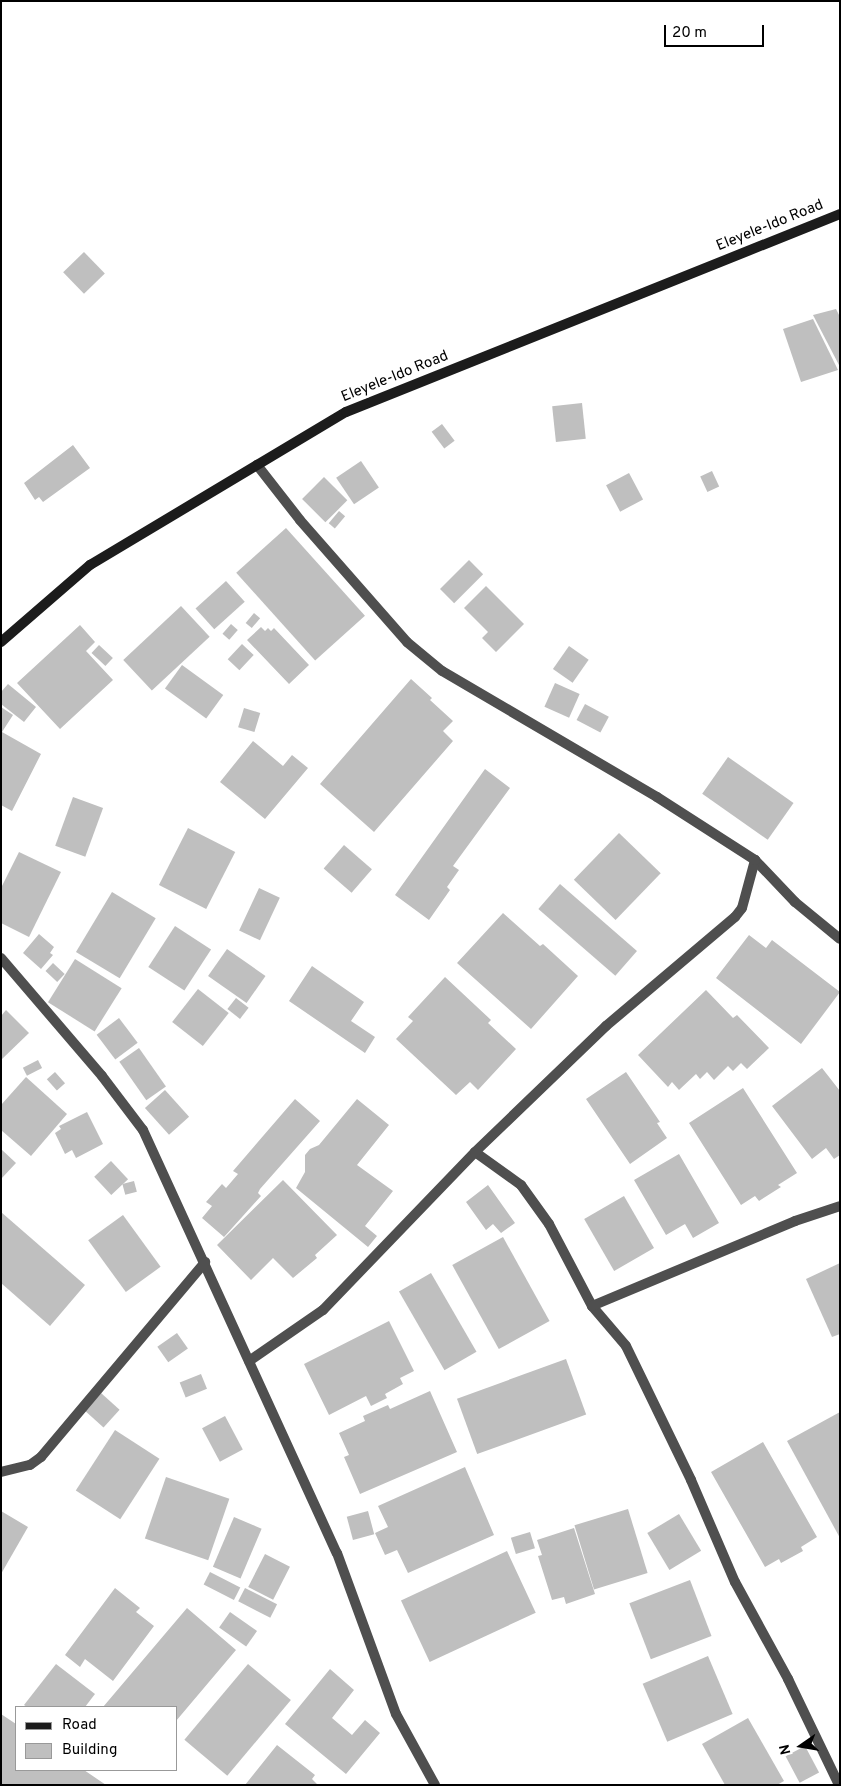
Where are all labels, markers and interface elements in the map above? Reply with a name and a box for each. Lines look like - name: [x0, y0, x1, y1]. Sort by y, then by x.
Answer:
- scale bar: [666, 15, 766, 47]
- text: 20 m: [672, 24, 707, 43]
- street label: Eleyele-Ido Road: [714, 196, 826, 256]
- street label: Eleyele-Ido Road: [339, 347, 451, 407]
- legend: [15, 1706, 178, 1771]
- text: Road: [62, 1716, 97, 1735]
- north arrow: [776, 1721, 826, 1771]
- text: Building: [62, 1741, 117, 1760]
- text: N: [776, 1743, 795, 1756]

